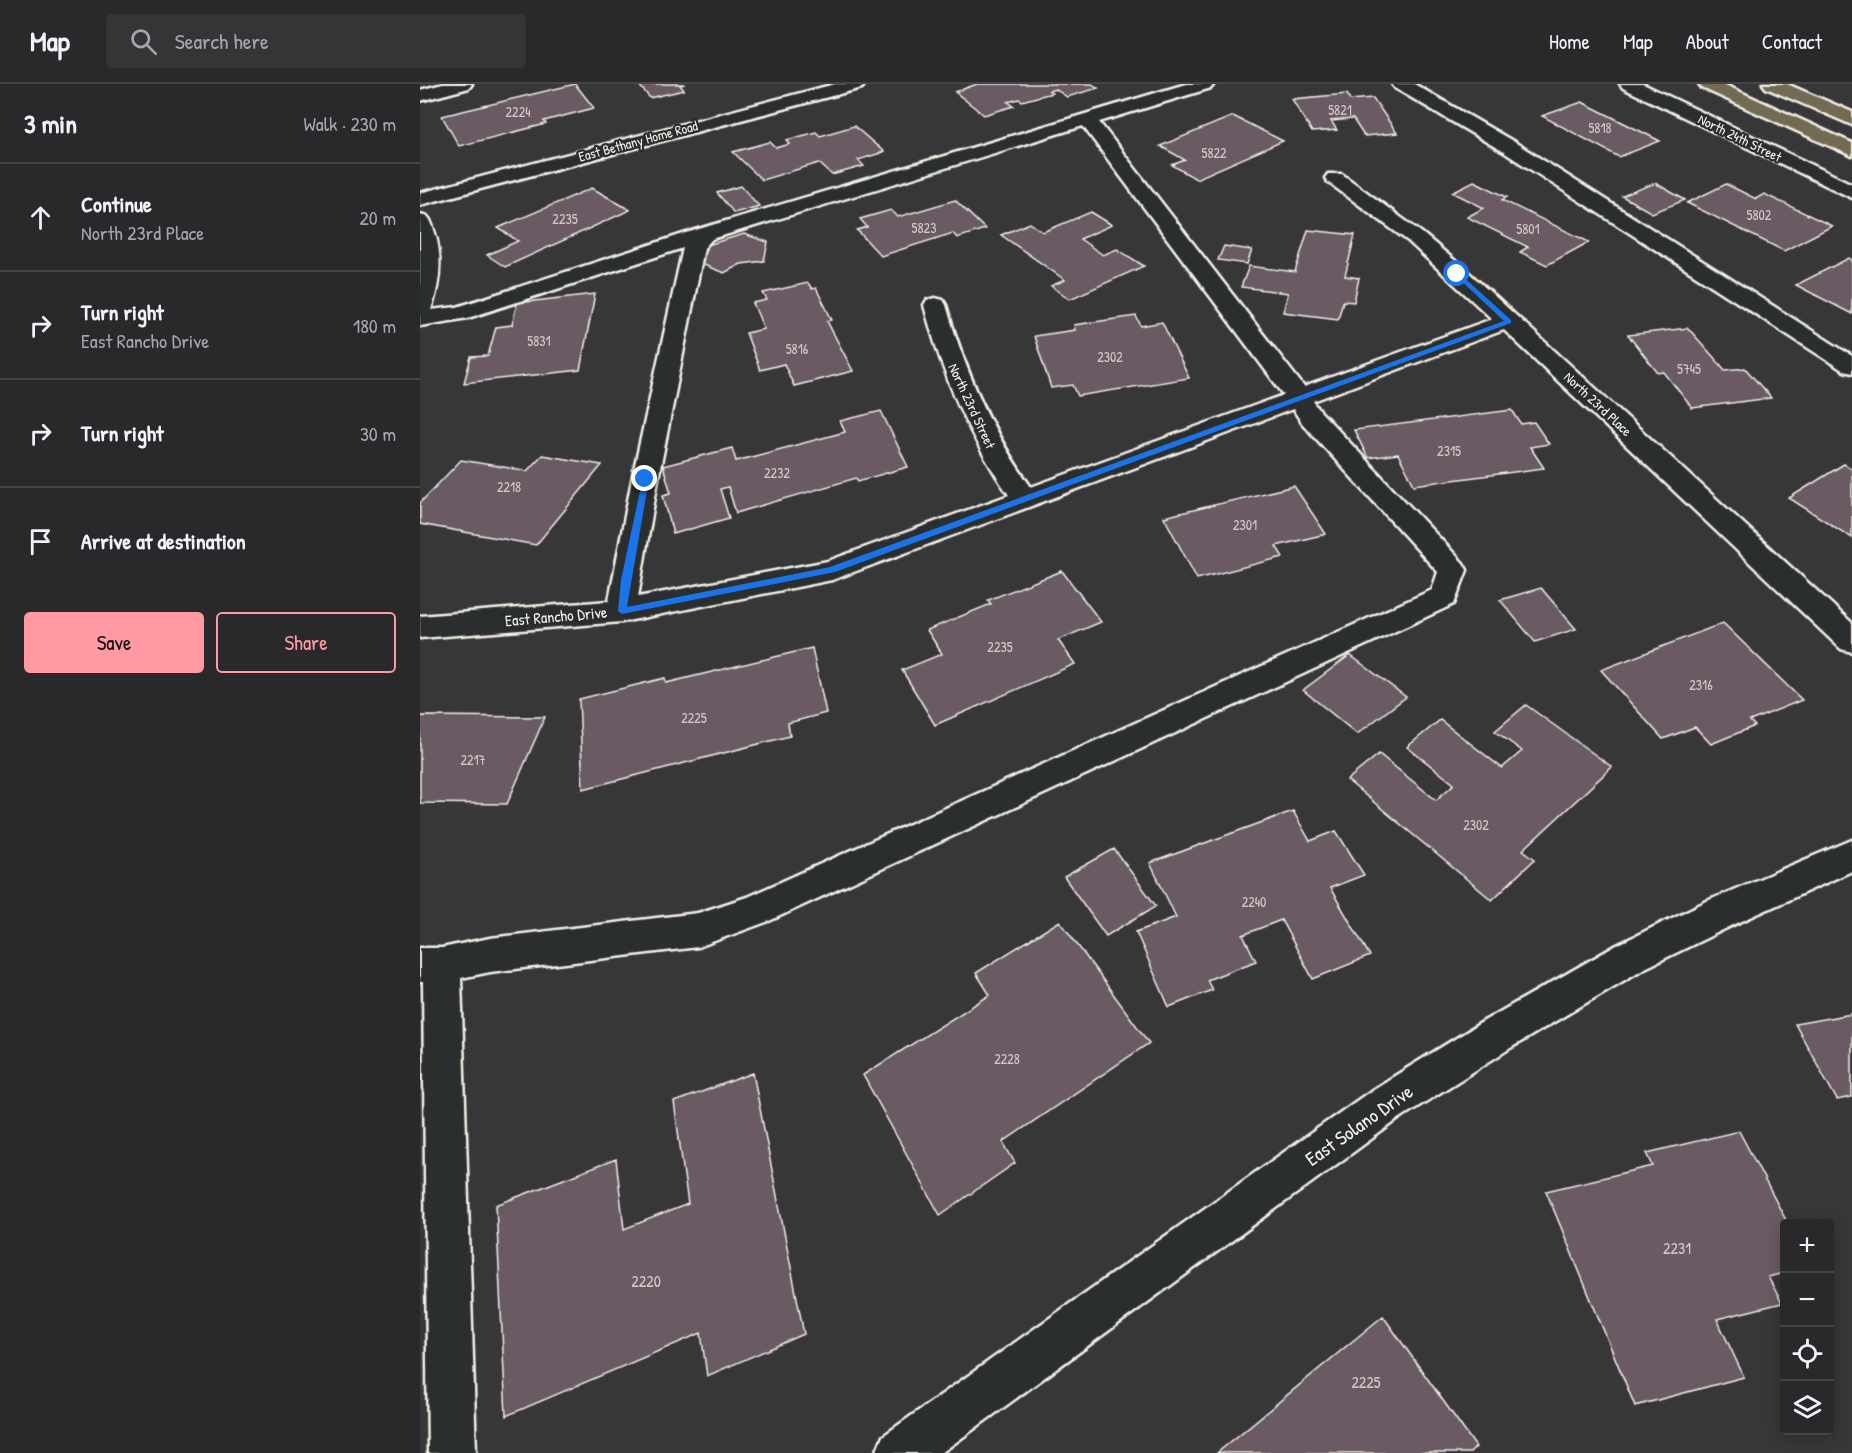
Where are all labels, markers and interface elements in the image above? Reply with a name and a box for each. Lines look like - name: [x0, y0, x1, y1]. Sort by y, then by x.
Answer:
- search box: [106, 14, 526, 68]
- text: Map: [30, 22, 70, 60]
- icon: search: [127, 25, 160, 58]
- text: Search here: [175, 26, 269, 56]
- text: Home: [1549, 27, 1590, 56]
- text: Map: [1623, 27, 1653, 56]
- text: About: [1686, 27, 1729, 56]
- text: Contact: [1762, 27, 1822, 56]
- house number: 5821: [1328, 100, 1352, 119]
- house number: 2224: [506, 102, 530, 121]
- text: 3 min: [24, 106, 77, 141]
- street label: North 24th Street: [1695, 109, 1785, 166]
- text: Walk · 230 m: [304, 110, 396, 137]
- street label: East Bethany Home Road: [576, 115, 700, 167]
- house number: 5818: [1588, 118, 1612, 137]
- house number: 5822: [1201, 143, 1227, 162]
- text: Continue: [81, 189, 152, 219]
- icon: ahead: [24, 201, 57, 234]
- text: 20 m: [359, 204, 396, 231]
- house number: 5802: [1747, 205, 1772, 224]
- house number: 2235: [552, 209, 578, 228]
- house number: 5823: [912, 218, 936, 237]
- text: North 23rd Place: [81, 219, 204, 246]
- house number: 5801: [1516, 219, 1540, 238]
- route start: [1443, 260, 1469, 286]
- text: Turn right: [81, 297, 164, 327]
- icon: right: [24, 309, 57, 342]
- text: 180 m: [353, 312, 396, 339]
- text: East Rancho Drive: [81, 327, 209, 354]
- house number: 5831: [527, 331, 551, 350]
- house number: 5816: [786, 339, 809, 358]
- house number: 2302: [1097, 347, 1123, 366]
- house number: 5745: [1677, 359, 1701, 378]
- street label: North 23rd Street: [944, 360, 1001, 452]
- street label: North 23rd Place: [1560, 367, 1637, 440]
- icon: right: [24, 417, 57, 450]
- text: Turn right: [81, 418, 164, 448]
- text: 30 m: [360, 420, 396, 447]
- house number: 2315: [1437, 441, 1461, 460]
- house number: 2232: [764, 463, 790, 482]
- route end: [631, 465, 657, 491]
- house number: 2218: [497, 477, 521, 496]
- house number: 2301: [1233, 515, 1257, 534]
- icon: arrive: [24, 525, 57, 558]
- text: Arrive at destination: [81, 526, 246, 556]
- street label: East Rancho Drive: [504, 601, 609, 631]
- button: Save: [24, 612, 204, 673]
- button: Share: [216, 612, 396, 673]
- house number: 2235: [987, 637, 1013, 656]
- house number: 2316: [1689, 675, 1713, 694]
- house number: 2225: [681, 708, 707, 727]
- house number: 2217: [460, 750, 486, 769]
- house number: 2302: [1463, 815, 1489, 834]
- house number: 2240: [1242, 892, 1266, 911]
- house number: 2228: [994, 1049, 1020, 1068]
- street label: East Solano Drive: [1300, 1077, 1418, 1172]
- map controls: [1780, 1219, 1834, 1435]
- button: +: [1780, 1219, 1834, 1273]
- house number: 2231: [1663, 1237, 1691, 1259]
- house number: 2220: [631, 1270, 661, 1292]
- button: −: [1780, 1273, 1834, 1327]
- button: locate: [1780, 1327, 1834, 1381]
- house number: 2225: [1351, 1371, 1381, 1393]
- button: layers: [1780, 1381, 1834, 1435]

